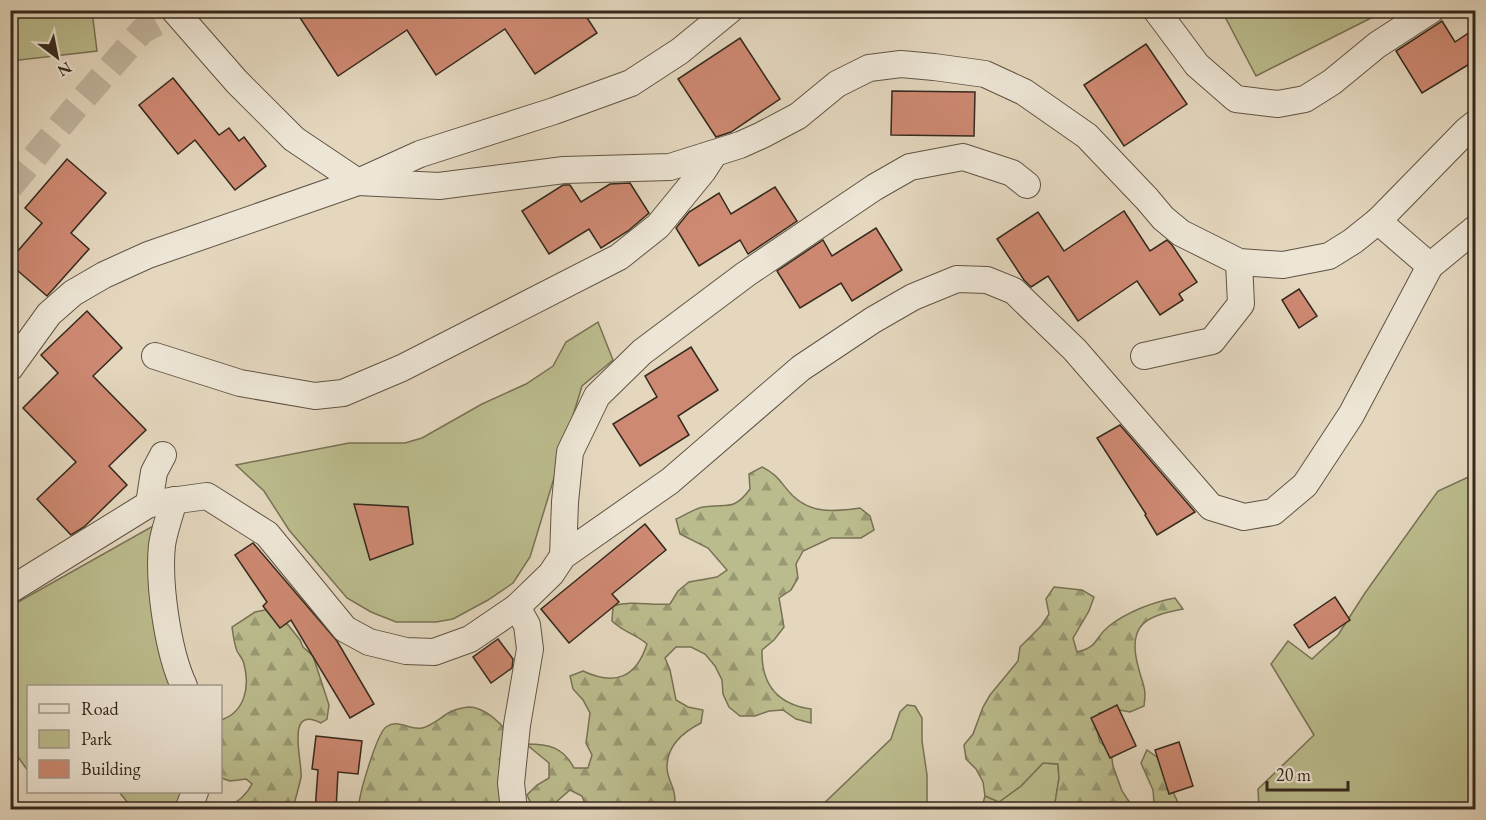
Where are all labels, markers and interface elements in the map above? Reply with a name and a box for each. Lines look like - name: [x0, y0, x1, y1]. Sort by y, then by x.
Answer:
- north arrow: [27, 27, 87, 87]
- text: N: [54, 57, 76, 82]
- legend: [27, 685, 222, 793]
- text: Road: [81, 697, 120, 720]
- text: Park: [81, 727, 112, 750]
- scale bar: [1267, 754, 1348, 792]
- text: Building: [81, 757, 141, 780]
- text: 20 m: [1276, 763, 1311, 786]

